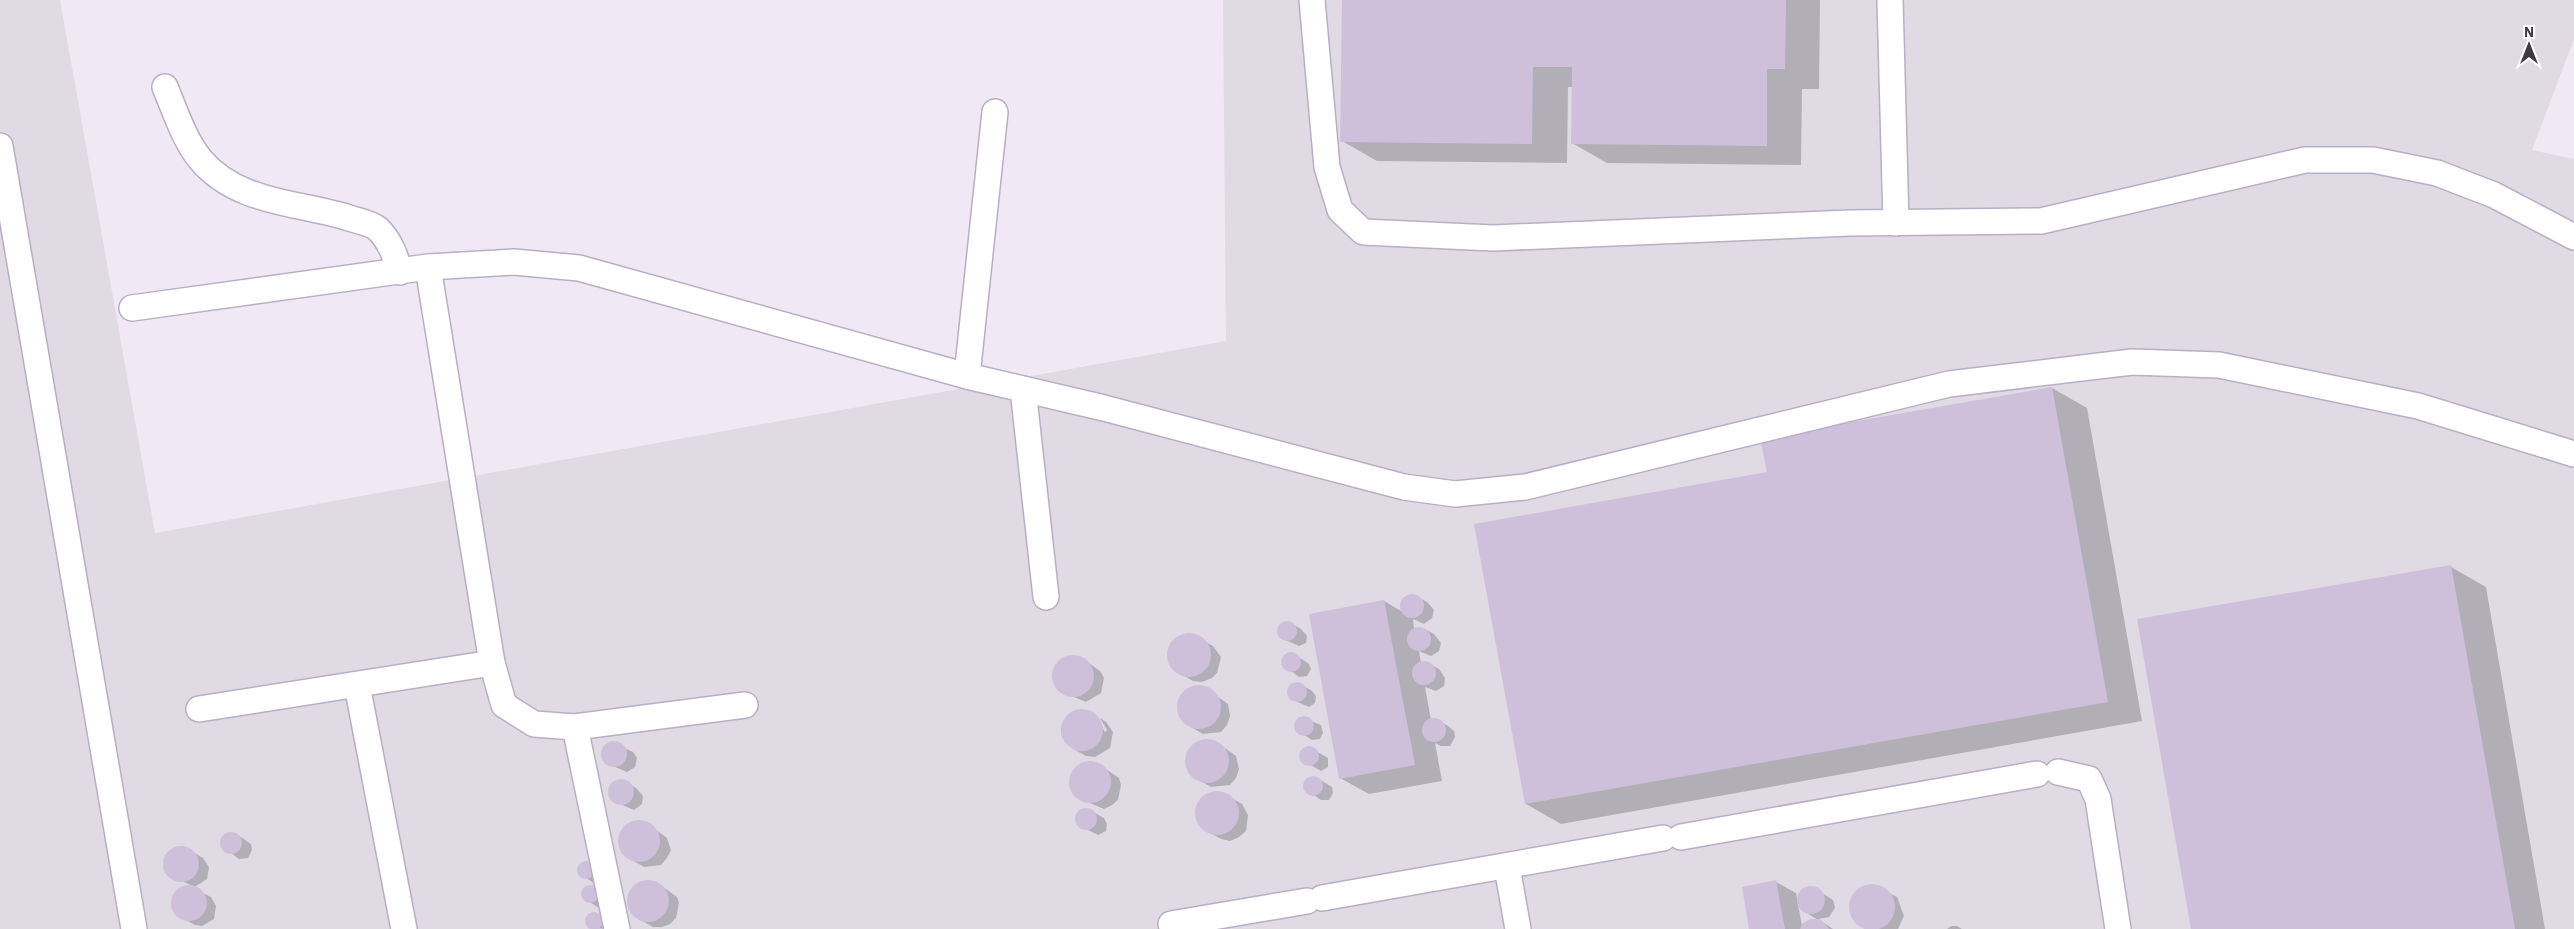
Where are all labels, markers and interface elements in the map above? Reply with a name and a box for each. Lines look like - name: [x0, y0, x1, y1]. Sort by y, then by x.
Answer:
- north arrow: [2504, 20, 2554, 70]
- text: N: [2524, 23, 2534, 41]

